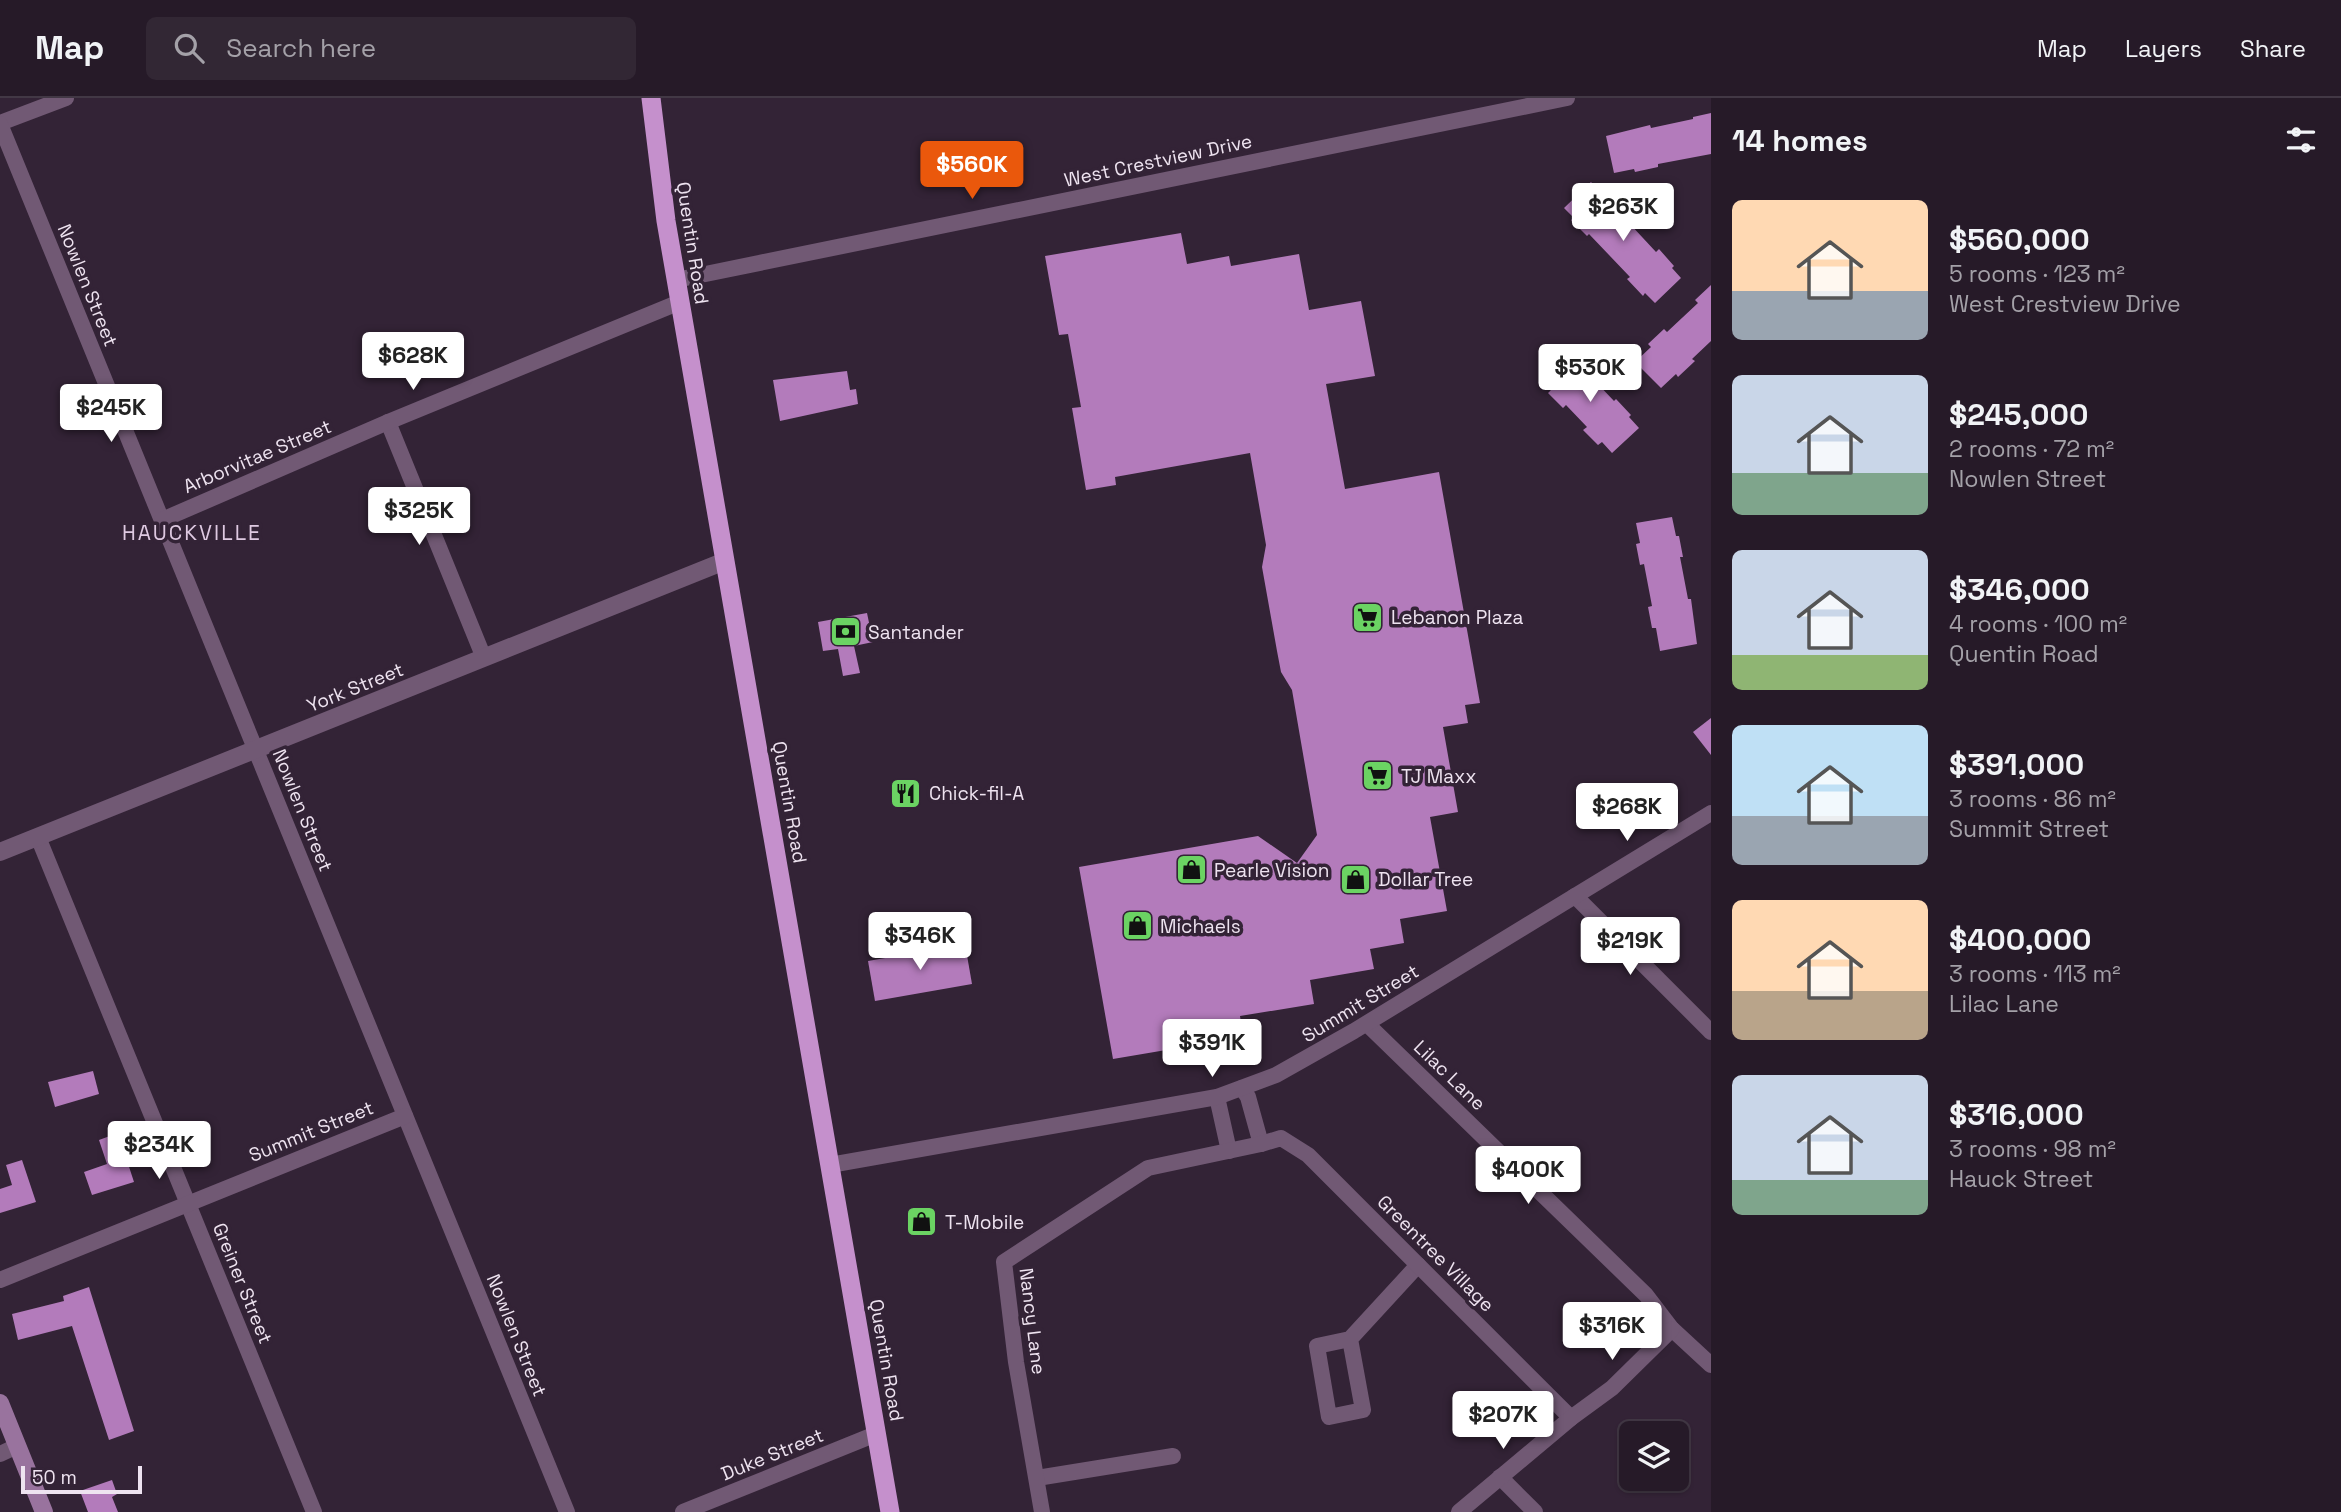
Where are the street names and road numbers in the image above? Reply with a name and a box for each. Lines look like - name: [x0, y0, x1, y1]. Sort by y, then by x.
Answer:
- street label: West Crestview Drive: [1062, 128, 1254, 193]
- street label: Quentin Road: [670, 180, 715, 306]
- street label: Nowlen Street: [52, 220, 123, 350]
- street label: Arborvitae Street: [179, 414, 335, 499]
- street label: York Street: [303, 657, 407, 718]
- street label: Quentin Road: [766, 739, 813, 865]
- street label: Nowlen Street: [267, 745, 338, 875]
- street label: Summit Street: [1297, 959, 1423, 1048]
- street label: Lilac Lane: [1408, 1035, 1491, 1116]
- street label: Summit Street: [245, 1095, 377, 1168]
- street label: Greentree Village: [1372, 1189, 1500, 1317]
- street label: Greiner Street: [207, 1219, 278, 1347]
- street label: Nancy Lane: [1014, 1266, 1051, 1376]
- street label: Nowlen Street: [481, 1270, 552, 1400]
- street label: Quentin Road: [863, 1297, 910, 1423]
- street label: Duke Street: [717, 1423, 827, 1486]

